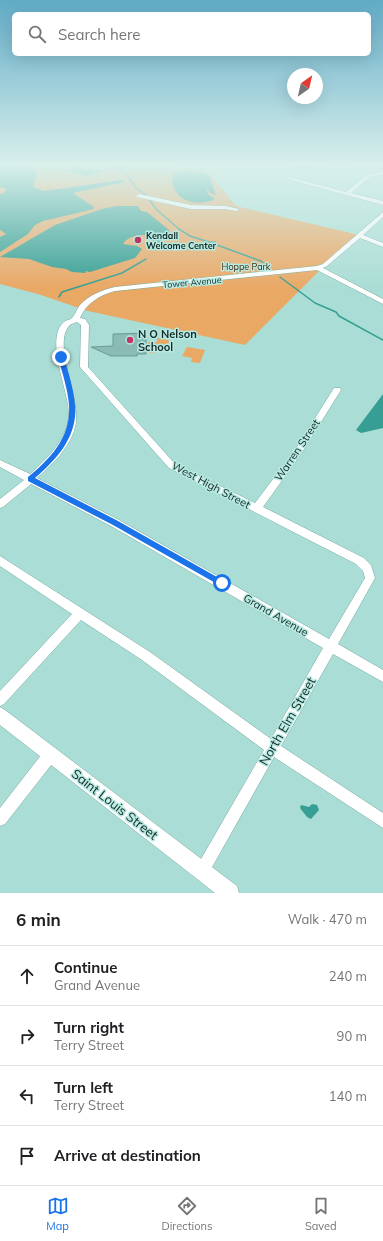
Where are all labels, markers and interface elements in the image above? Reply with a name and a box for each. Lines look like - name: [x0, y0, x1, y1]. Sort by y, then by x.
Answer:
- search box: [12, 12, 371, 56]
- icon: search: [26, 23, 48, 45]
- text: Search here: [58, 25, 140, 44]
- north arrow: [287, 68, 323, 104]
- place label: Kendall Welcome Center: [146, 230, 217, 251]
- marker: Kendall Welcome Center: [133, 235, 143, 245]
- park label: Hoppe Park: [221, 261, 271, 272]
- street label: Tower Avenue: [162, 274, 222, 290]
- place label: N O Nelson School: [138, 327, 197, 354]
- marker: N O Nelson School: [125, 335, 135, 345]
- route end: [52, 348, 70, 366]
- street label: Warren Street: [271, 416, 323, 484]
- street label: West High Street: [169, 458, 253, 512]
- route start: [213, 574, 231, 592]
- street label: Grand Avenue: [241, 591, 311, 639]
- street label: North Elm Street: [255, 674, 319, 768]
- street label: Saint Louis Street: [69, 765, 162, 843]
- text: 6 min: [16, 909, 61, 930]
- text: Walk · 470 m: [288, 911, 367, 927]
- text: Continue: [54, 958, 117, 977]
- icon: ahead: [16, 965, 38, 987]
- text: 240 m: [329, 968, 367, 984]
- text: Grand Avenue: [54, 977, 140, 993]
- text: Turn right: [54, 1018, 124, 1037]
- icon: right: [16, 1025, 38, 1047]
- text: 90 m: [337, 1028, 367, 1044]
- text: Terry Street: [54, 1037, 124, 1053]
- text: Turn left: [54, 1078, 113, 1097]
- icon: left: [16, 1085, 38, 1107]
- text: 140 m: [329, 1088, 367, 1104]
- text: Terry Street: [54, 1097, 124, 1113]
- icon: arrive: [16, 1145, 38, 1167]
- text: Arrive at destination: [54, 1146, 201, 1165]
- tab: Map: [46, 1195, 69, 1233]
- tab: Directions: [162, 1195, 212, 1233]
- tab: Saved: [305, 1195, 337, 1233]

